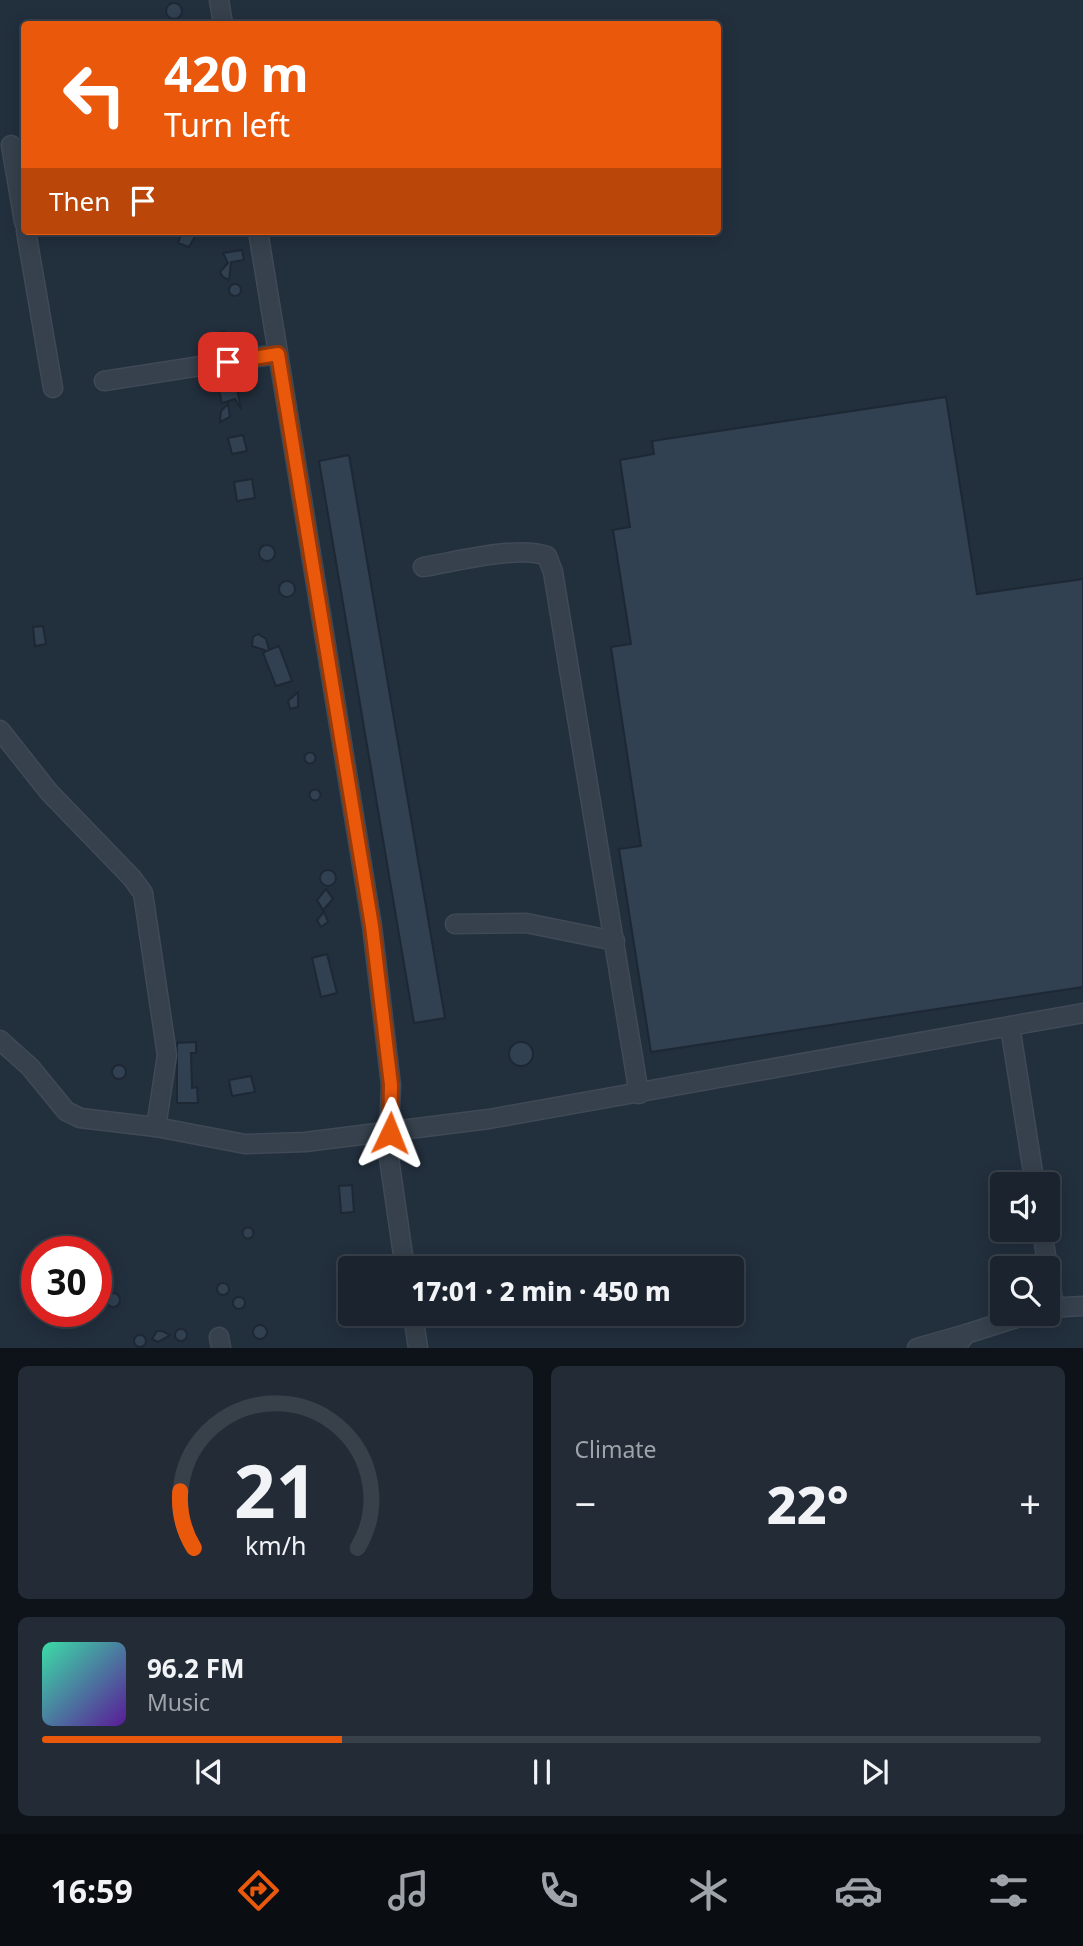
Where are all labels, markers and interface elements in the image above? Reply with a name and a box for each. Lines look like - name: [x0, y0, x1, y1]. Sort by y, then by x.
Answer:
- text: 420 m: [164, 40, 309, 106]
- icon: left: [49, 49, 140, 140]
- text: Turn left: [164, 103, 290, 146]
- icon: arrive: [124, 182, 162, 220]
- text: Then: [49, 183, 110, 219]
- pin: [198, 332, 258, 392]
- icon: arrive: [209, 343, 247, 381]
- position arrow: [353, 1096, 427, 1170]
- map controls: [990, 1172, 1060, 1326]
- button: sound: [990, 1172, 1060, 1242]
- speed limit sign: 30: [21, 1236, 112, 1327]
- button: search: [990, 1256, 1060, 1326]
- text: 17:01 · 2 min · 450 m: [411, 1273, 671, 1309]
- text: Climate: [575, 1433, 657, 1465]
- text: 21: [234, 1441, 317, 1540]
- text: 22°: [767, 1468, 849, 1539]
- text: −: [575, 1477, 596, 1529]
- text: +: [1019, 1477, 1041, 1529]
- text: km/h: [244, 1528, 306, 1562]
- text: 96.2 FM: [147, 1650, 244, 1686]
- text: Music: [147, 1686, 210, 1718]
- icon: previous: [190, 1753, 228, 1791]
- icon: pause: [523, 1753, 561, 1791]
- icon: next: [856, 1753, 894, 1791]
- icon: directions: [234, 1866, 283, 1915]
- icon: music: [384, 1866, 433, 1915]
- icon: phone: [534, 1866, 583, 1915]
- icon: climate: [684, 1866, 733, 1915]
- icon: car: [834, 1866, 883, 1915]
- icon: filters: [984, 1866, 1033, 1915]
- text: 16:59: [50, 1869, 133, 1912]

